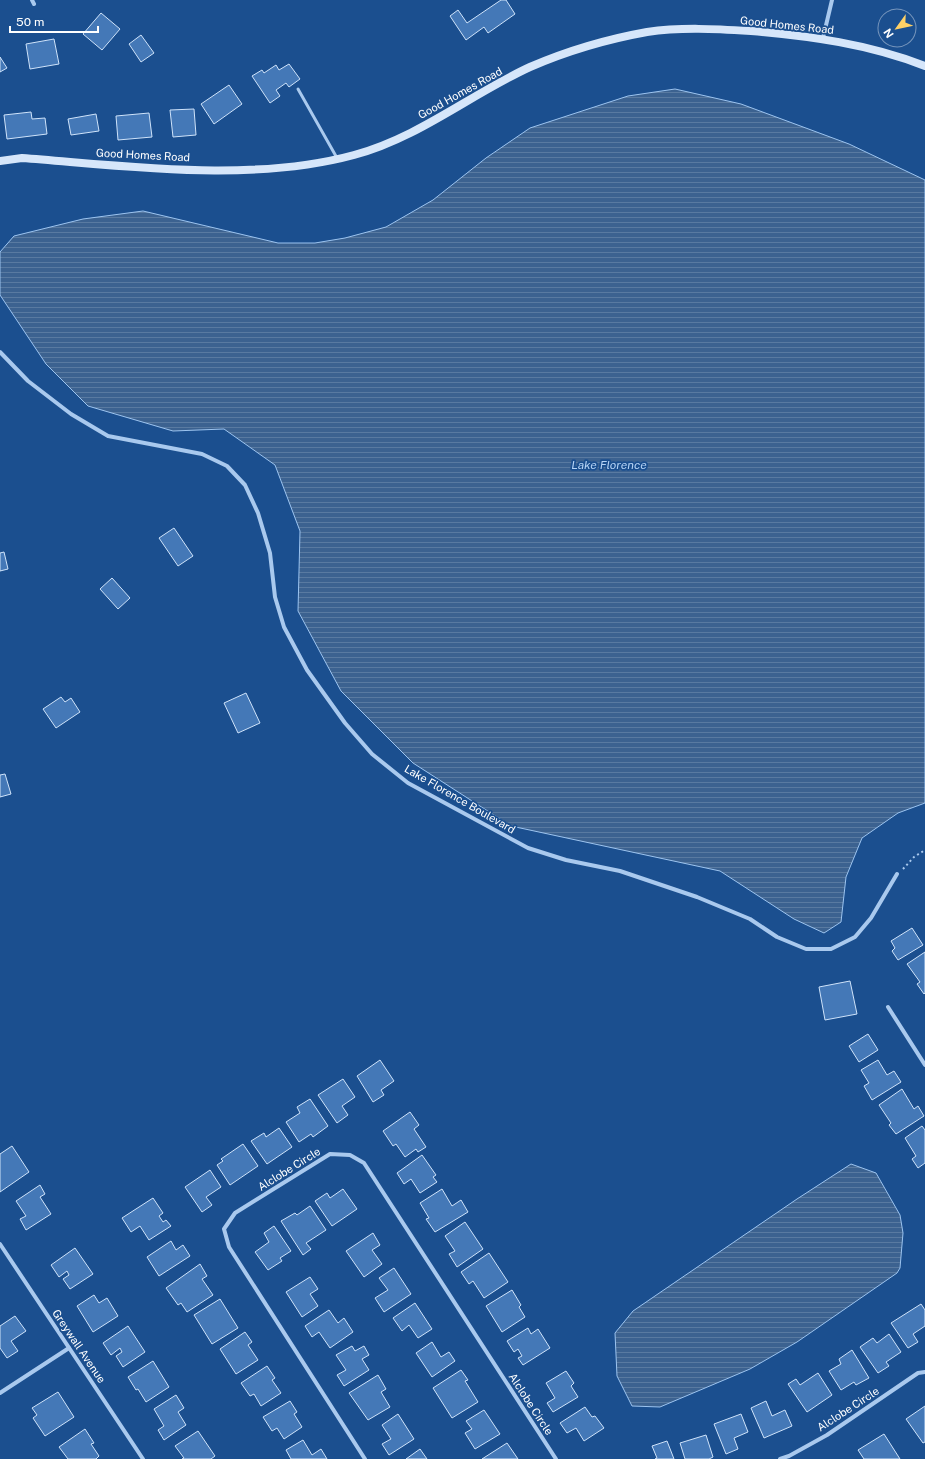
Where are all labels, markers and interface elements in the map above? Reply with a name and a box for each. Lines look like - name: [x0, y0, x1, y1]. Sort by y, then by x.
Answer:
- scale bar: [10, 8, 98, 34]
- north arrow: [877, 8, 917, 48]
- street label: Good Homes Road: [739, 14, 835, 36]
- text: 50 m: [16, 15, 44, 29]
- text: N: [881, 27, 896, 40]
- street label: Good Homes Road: [416, 65, 504, 121]
- street label: Good Homes Road: [96, 147, 190, 163]
- water label: Lake Florence: [571, 458, 647, 472]
- street label: Lake Florence Boulevard: [402, 762, 518, 836]
- street label: Alclobe Circle: [256, 1145, 322, 1193]
- street label: Greywall Avenue: [50, 1307, 108, 1385]
- street label: Alclobe Circle: [507, 1371, 555, 1437]
- street label: Alclobe Circle: [815, 1385, 881, 1433]

